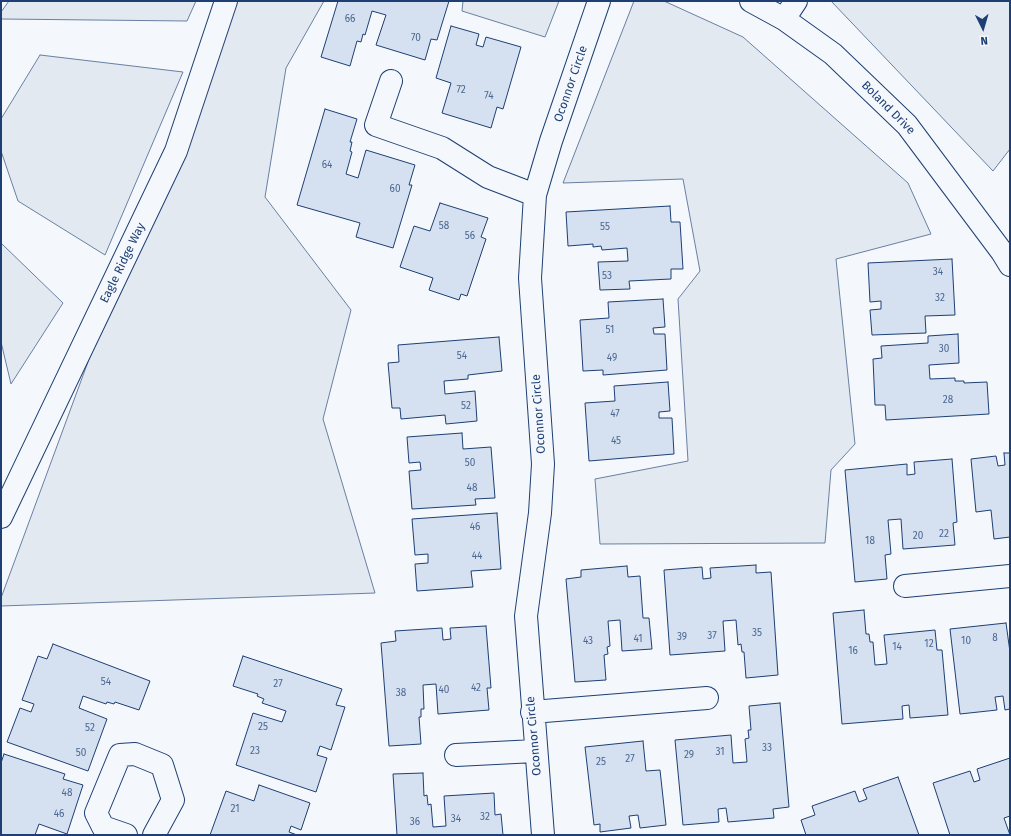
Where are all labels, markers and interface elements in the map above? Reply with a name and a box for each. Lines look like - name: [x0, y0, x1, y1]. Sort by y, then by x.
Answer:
- north arrow: [963, 8, 1003, 48]
- house number: 66: [345, 13, 355, 25]
- house number: 70: [411, 32, 421, 44]
- text: N: [980, 34, 988, 47]
- street label: Oconnor Circle: [551, 44, 591, 124]
- street label: Boland Drive: [858, 78, 918, 138]
- house number: 72: [456, 84, 466, 96]
- house number: 74: [484, 90, 494, 102]
- house number: 64: [322, 159, 332, 171]
- house number: 60: [390, 183, 400, 195]
- house number: 58: [439, 220, 449, 232]
- street label: Eagle Ridge Way: [97, 221, 149, 305]
- house number: 55: [600, 221, 610, 233]
- house number: 56: [465, 230, 475, 242]
- house number: 34: [933, 266, 943, 278]
- house number: 53: [602, 270, 612, 282]
- house number: 32: [935, 292, 945, 304]
- house number: 51: [606, 324, 614, 336]
- house number: 30: [939, 343, 949, 355]
- house number: 54: [457, 350, 467, 362]
- house number: 49: [607, 352, 617, 364]
- street label: Oconnor Circle: [529, 374, 549, 454]
- house number: 28: [943, 394, 953, 406]
- house number: 52: [461, 400, 471, 412]
- house number: 47: [610, 408, 620, 420]
- house number: 45: [611, 435, 621, 447]
- house number: 50: [465, 457, 475, 469]
- house number: 48: [467, 482, 477, 494]
- house number: 46: [470, 521, 480, 533]
- house number: 22: [939, 528, 949, 540]
- house number: 20: [913, 530, 923, 542]
- house number: 18: [865, 535, 875, 547]
- house number: 44: [472, 550, 482, 562]
- house number: 35: [752, 627, 762, 639]
- house number: 37: [707, 630, 717, 642]
- house number: 39: [677, 631, 687, 643]
- house number: 8: [992, 632, 998, 644]
- house number: 41: [633, 633, 643, 645]
- house number: 43: [583, 635, 593, 647]
- house number: 10: [961, 635, 971, 647]
- house number: 12: [924, 638, 934, 650]
- house number: 14: [892, 641, 902, 653]
- house number: 16: [848, 645, 858, 657]
- house number: 54: [101, 676, 111, 688]
- house number: 27: [273, 678, 283, 690]
- house number: 42: [471, 682, 481, 694]
- house number: 40: [439, 684, 449, 696]
- house number: 38: [396, 687, 406, 699]
- street label: Oconnor Circle: [523, 696, 545, 776]
- house number: 25: [258, 721, 268, 733]
- house number: 52: [85, 722, 95, 734]
- house number: 33: [762, 742, 772, 754]
- house number: 23: [250, 745, 260, 757]
- house number: 31: [715, 746, 725, 758]
- house number: 50: [76, 747, 86, 759]
- house number: 29: [684, 749, 694, 761]
- house number: 27: [625, 753, 635, 765]
- house number: 25: [596, 756, 606, 768]
- house number: 48: [62, 787, 72, 799]
- house number: 21: [230, 803, 240, 815]
- house number: 46: [54, 808, 64, 820]
- house number: 32: [480, 811, 490, 823]
- house number: 34: [451, 813, 461, 825]
- house number: 36: [410, 816, 420, 828]

